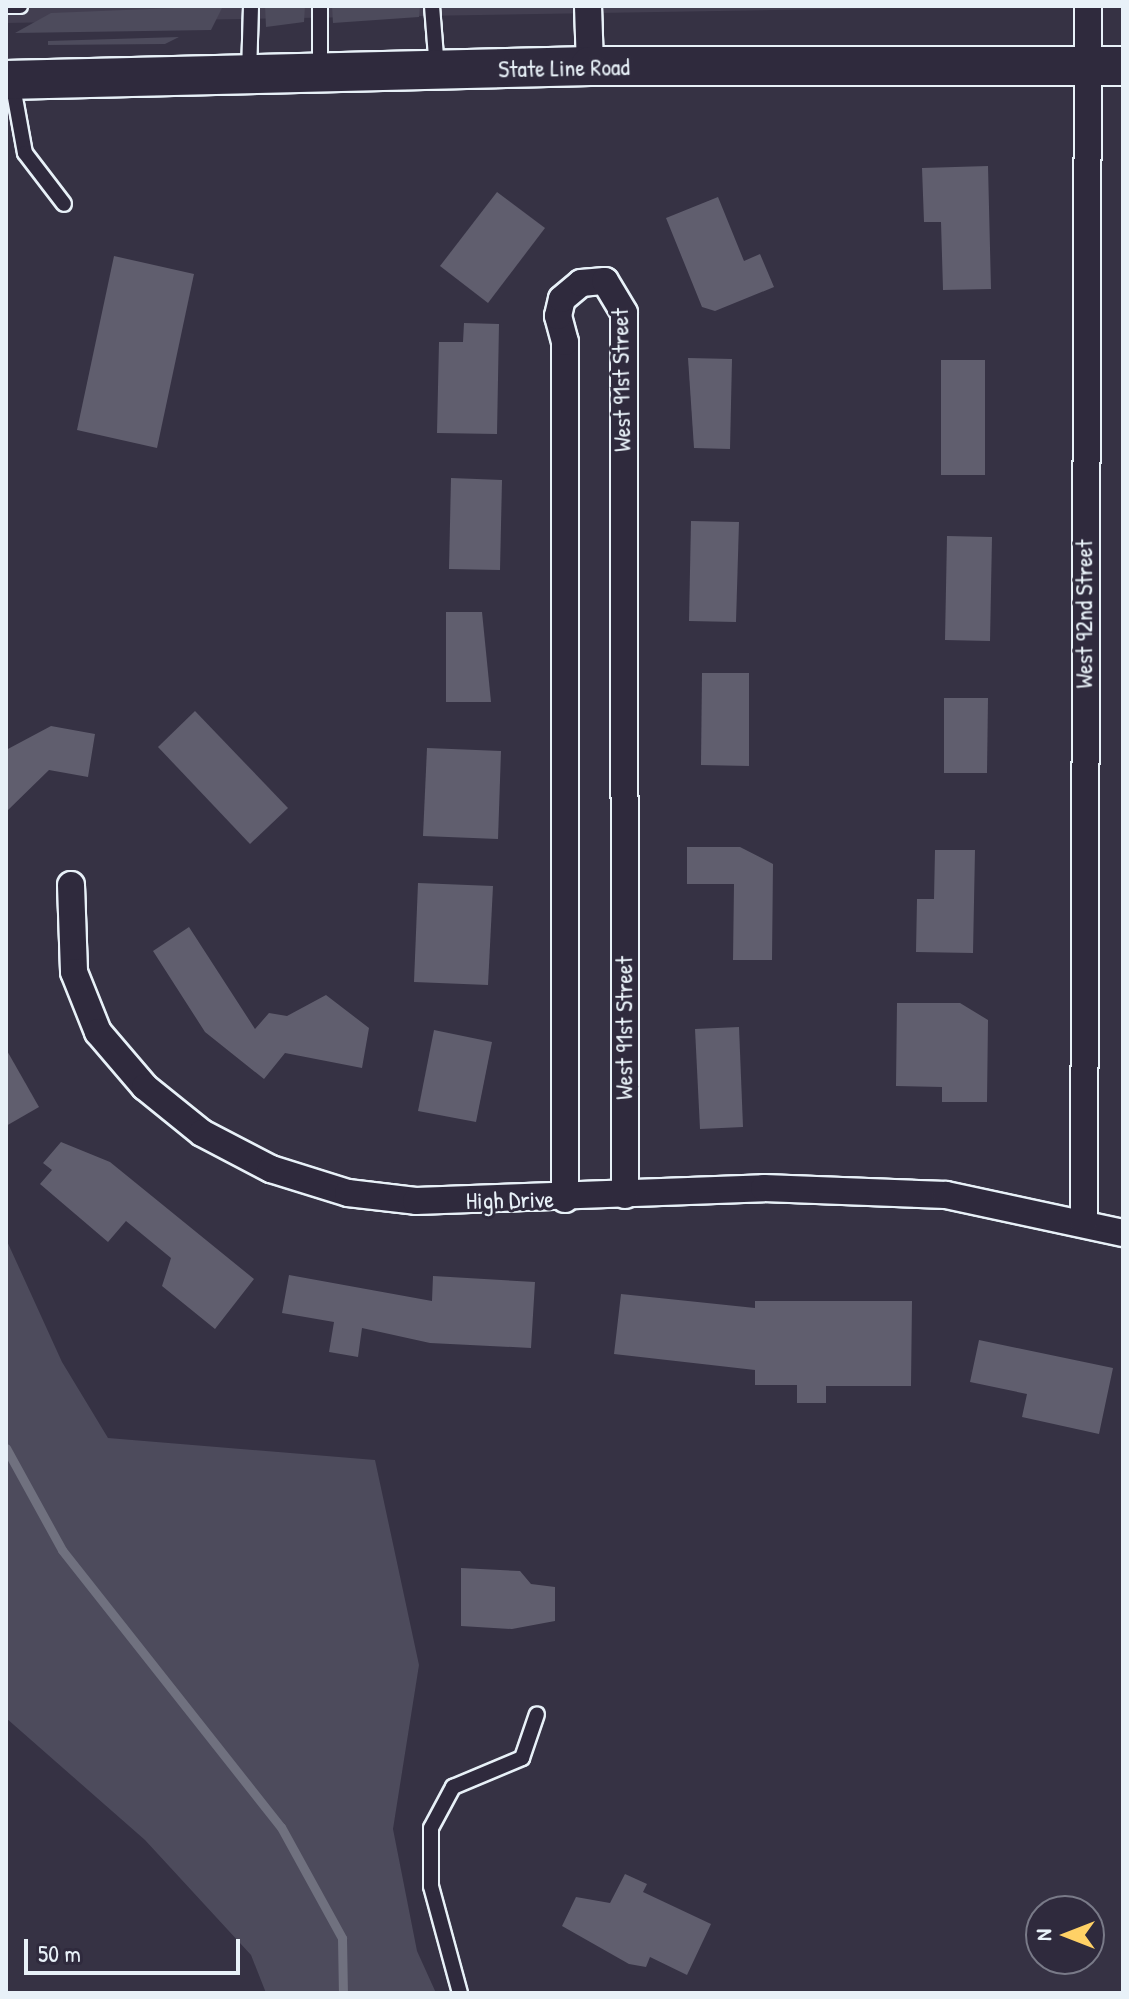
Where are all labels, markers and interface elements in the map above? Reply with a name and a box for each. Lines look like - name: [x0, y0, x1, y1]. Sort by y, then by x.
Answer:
- street label: State Line Road: [498, 52, 630, 84]
- street label: West 91st Street: [605, 308, 637, 452]
- street label: West 92nd Street: [1070, 540, 1098, 688]
- street label: West 91st Street: [610, 956, 638, 1100]
- street label: High Drive: [466, 1185, 554, 1215]
- north arrow: [1025, 1895, 1105, 1975]
- scale bar: [28, 1923, 244, 1973]
- text: N: [1028, 1929, 1058, 1941]
- text: 50 m: [38, 1937, 81, 1969]

